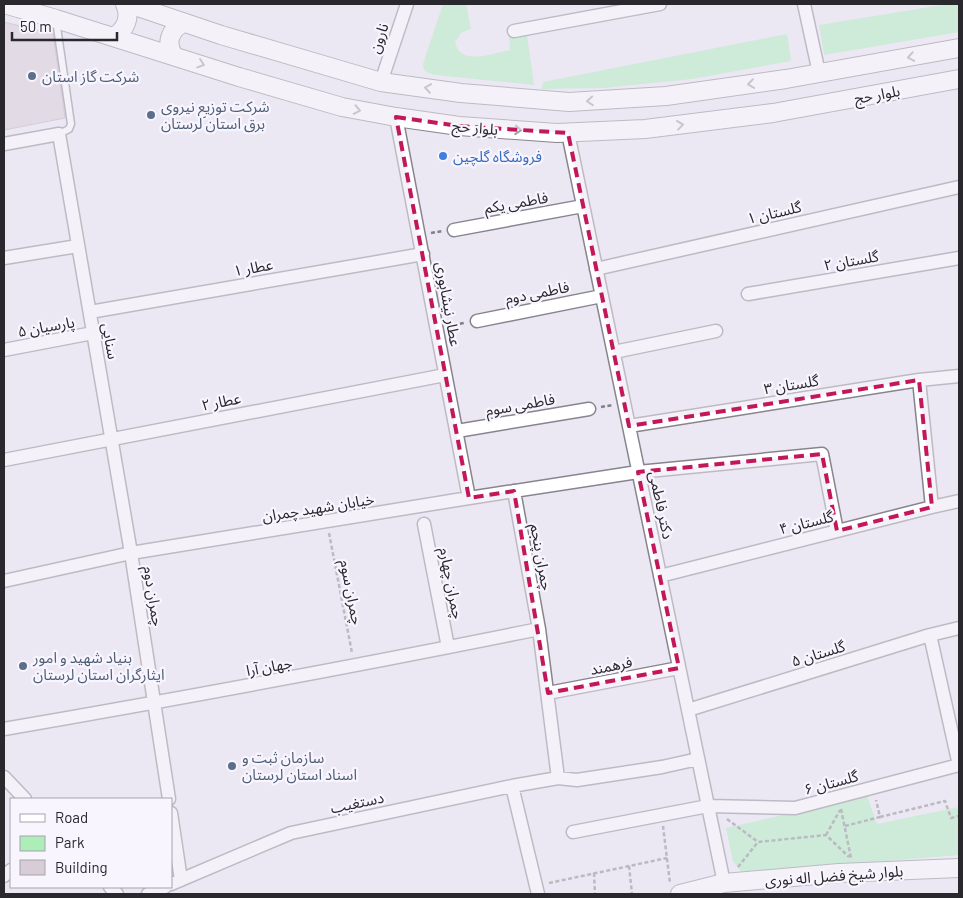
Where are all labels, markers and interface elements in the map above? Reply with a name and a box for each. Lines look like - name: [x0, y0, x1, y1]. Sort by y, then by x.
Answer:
- scale bar: [12, 10, 118, 42]
- text: 50 m: [20, 17, 52, 35]
- street label: نارون: [364, 20, 392, 56]
- one-way arrow: [907, 51, 916, 61]
- one-way arrow: [196, 58, 205, 68]
- place label: شرکت گاز استان: [42, 67, 140, 86]
- marker: شرکت گاز استان: [26, 70, 38, 82]
- one-way arrow: [747, 78, 755, 88]
- street label: بلوار حج: [853, 81, 902, 111]
- one-way arrow: [424, 84, 432, 94]
- one-way arrow: [585, 95, 593, 106]
- place label: شرکت توزیع نیروی برق استان لرستان: [161, 97, 270, 133]
- one-way arrow: [353, 104, 361, 114]
- marker: شرکت توزیع نیروی برق استان لرستان: [145, 109, 157, 121]
- street label: بلوار حج: [451, 116, 499, 142]
- one-way arrow: [676, 120, 684, 131]
- one-way arrow: [514, 125, 522, 136]
- place label: فروشگاه گلچین: [453, 147, 542, 167]
- marker: فروشگاه گلچین: [437, 150, 449, 162]
- street label: فاطمی یکم: [483, 187, 550, 219]
- street label: گلستان ۱: [745, 197, 804, 228]
- street label: گلستان ۲: [822, 246, 881, 275]
- street label: عطار ۱: [232, 255, 275, 280]
- street label: عطار نیشابوری: [432, 260, 465, 348]
- street label: فاطمی دوم: [503, 277, 572, 310]
- street label: پارسیان ۵: [16, 312, 76, 342]
- street label: سنایی: [98, 321, 123, 361]
- street label: گلستان ۳: [762, 371, 821, 398]
- street label: عطار ۲: [200, 388, 243, 415]
- street label: فاطمی سوم: [484, 389, 557, 422]
- street label: دکتر فاطمی: [645, 469, 678, 541]
- street label: خیابان شهید چمران: [261, 489, 376, 527]
- street label: گلستان ۴: [777, 506, 836, 538]
- street label: چمران پنجم: [524, 522, 557, 592]
- street label: چمران چهارم: [433, 546, 468, 621]
- street label: چمران سوم: [334, 558, 367, 627]
- street label: چمران دوم: [137, 564, 168, 628]
- street label: گلستان ۵: [789, 636, 848, 671]
- place label: بنیاد شهید و امور ایثارگران استان لرستان: [32, 648, 164, 684]
- street label: فرهمند: [588, 652, 634, 679]
- street label: جهان آرا: [245, 653, 294, 680]
- marker: بنیاد شهید و امور ایثارگران استان لرستان: [17, 660, 29, 672]
- place label: سازمان ثبت و اسناد استان لرستان: [242, 748, 357, 784]
- marker: سازمان ثبت و اسناد استان لرستان: [226, 760, 238, 772]
- street label: گلستان ۶: [802, 766, 861, 799]
- street label: دستغیب: [329, 788, 386, 817]
- legend: [10, 798, 172, 888]
- text: Road: [55, 808, 88, 826]
- text: Park: [55, 833, 85, 851]
- text: Building: [55, 858, 108, 876]
- street label: بلوار شیخ فضل اله نوری: [764, 861, 904, 893]

